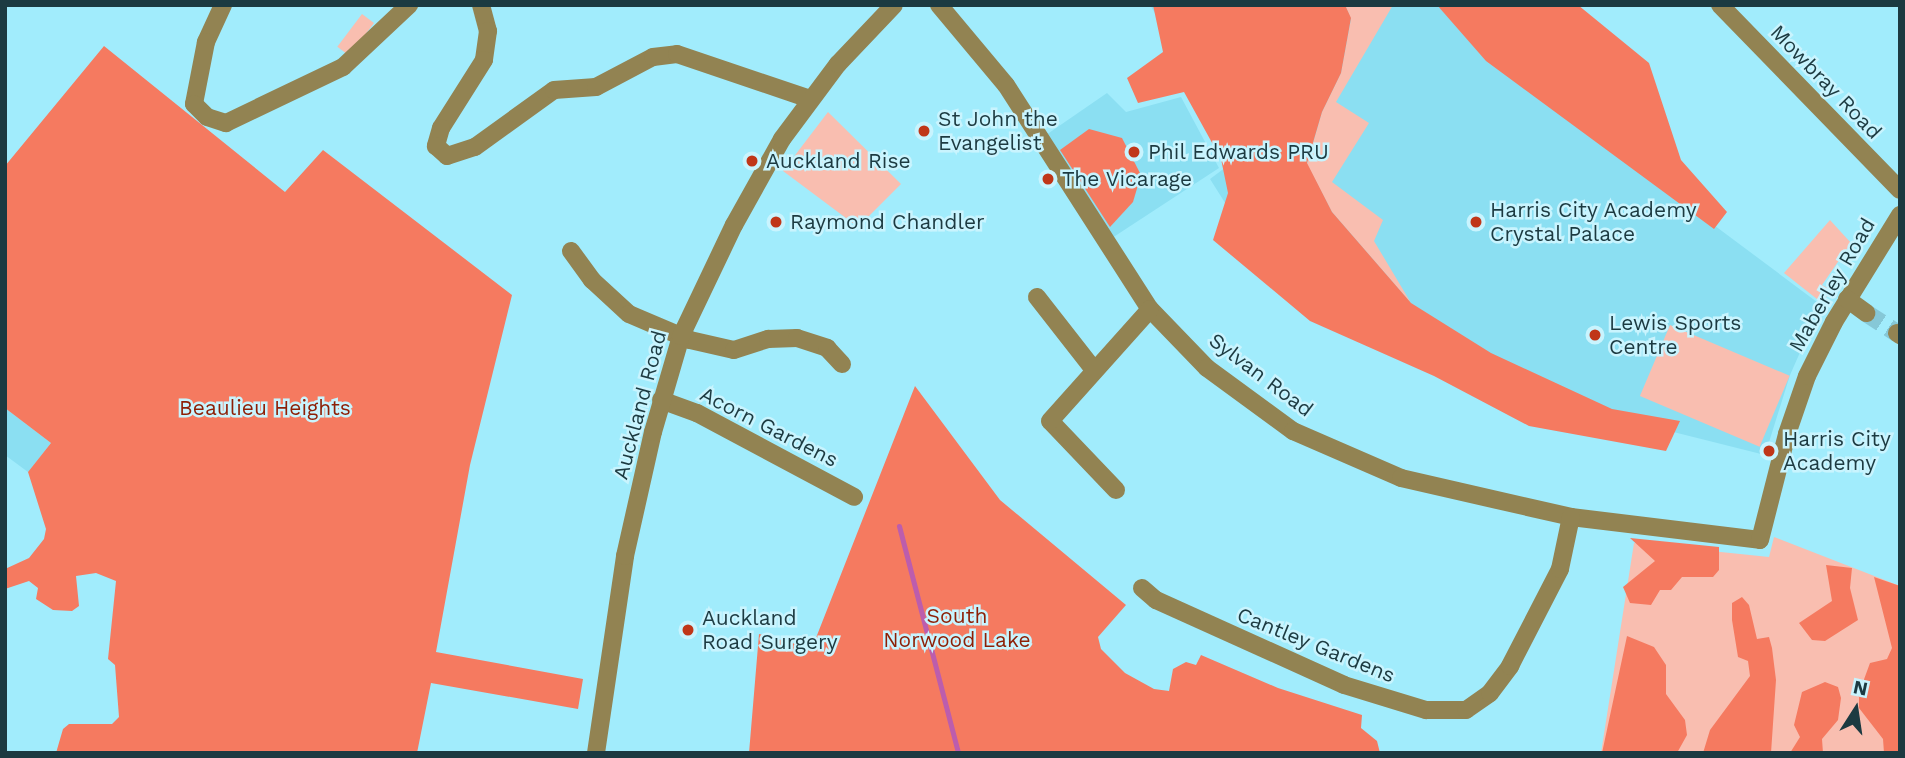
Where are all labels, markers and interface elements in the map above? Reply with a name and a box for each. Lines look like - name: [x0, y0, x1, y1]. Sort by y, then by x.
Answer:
- street label: Mowbray Road: [1765, 19, 1887, 145]
- place label: St John the Evangelist: [938, 106, 1059, 156]
- marker: St John the Evangelist: [916, 123, 932, 139]
- place label: Phil Edwards PRU: [1148, 139, 1330, 165]
- marker: Phil Edwards PRU: [1126, 144, 1142, 160]
- place label: Auckland Rise: [766, 148, 911, 174]
- marker: Auckland Rise: [744, 153, 760, 169]
- place label: The Vicarage: [1062, 166, 1193, 192]
- marker: The Vicarage: [1040, 171, 1056, 187]
- place label: Harris City Academy Crystal Palace: [1490, 197, 1698, 247]
- place label: Raymond Chandler: [790, 209, 985, 235]
- street label: Maberley Road: [1783, 213, 1881, 357]
- marker: Raymond Chandler: [768, 214, 784, 230]
- marker: Harris City Academy Crystal Palace: [1468, 214, 1484, 230]
- place label: Lewis Sports Centre: [1609, 310, 1741, 360]
- marker: Lewis Sports Centre: [1587, 327, 1603, 343]
- street label: Auckland Road: [608, 328, 672, 482]
- street label: Sylvan Road: [1204, 328, 1318, 422]
- street label: Acorn Gardens: [696, 381, 842, 473]
- park label: Beaulieu Heights: [179, 395, 351, 421]
- place label: Harris City Academy: [1783, 426, 1891, 476]
- marker: Harris City Academy: [1761, 443, 1777, 459]
- street label: Cantley Gardens: [1233, 602, 1399, 688]
- park label: South Norwood Lake: [883, 603, 1031, 653]
- place label: Auckland Road Surgery: [702, 605, 837, 655]
- marker: Auckland Road Surgery: [680, 622, 696, 638]
- north arrow: [1821, 674, 1891, 744]
- text: N: [1851, 675, 1870, 701]

